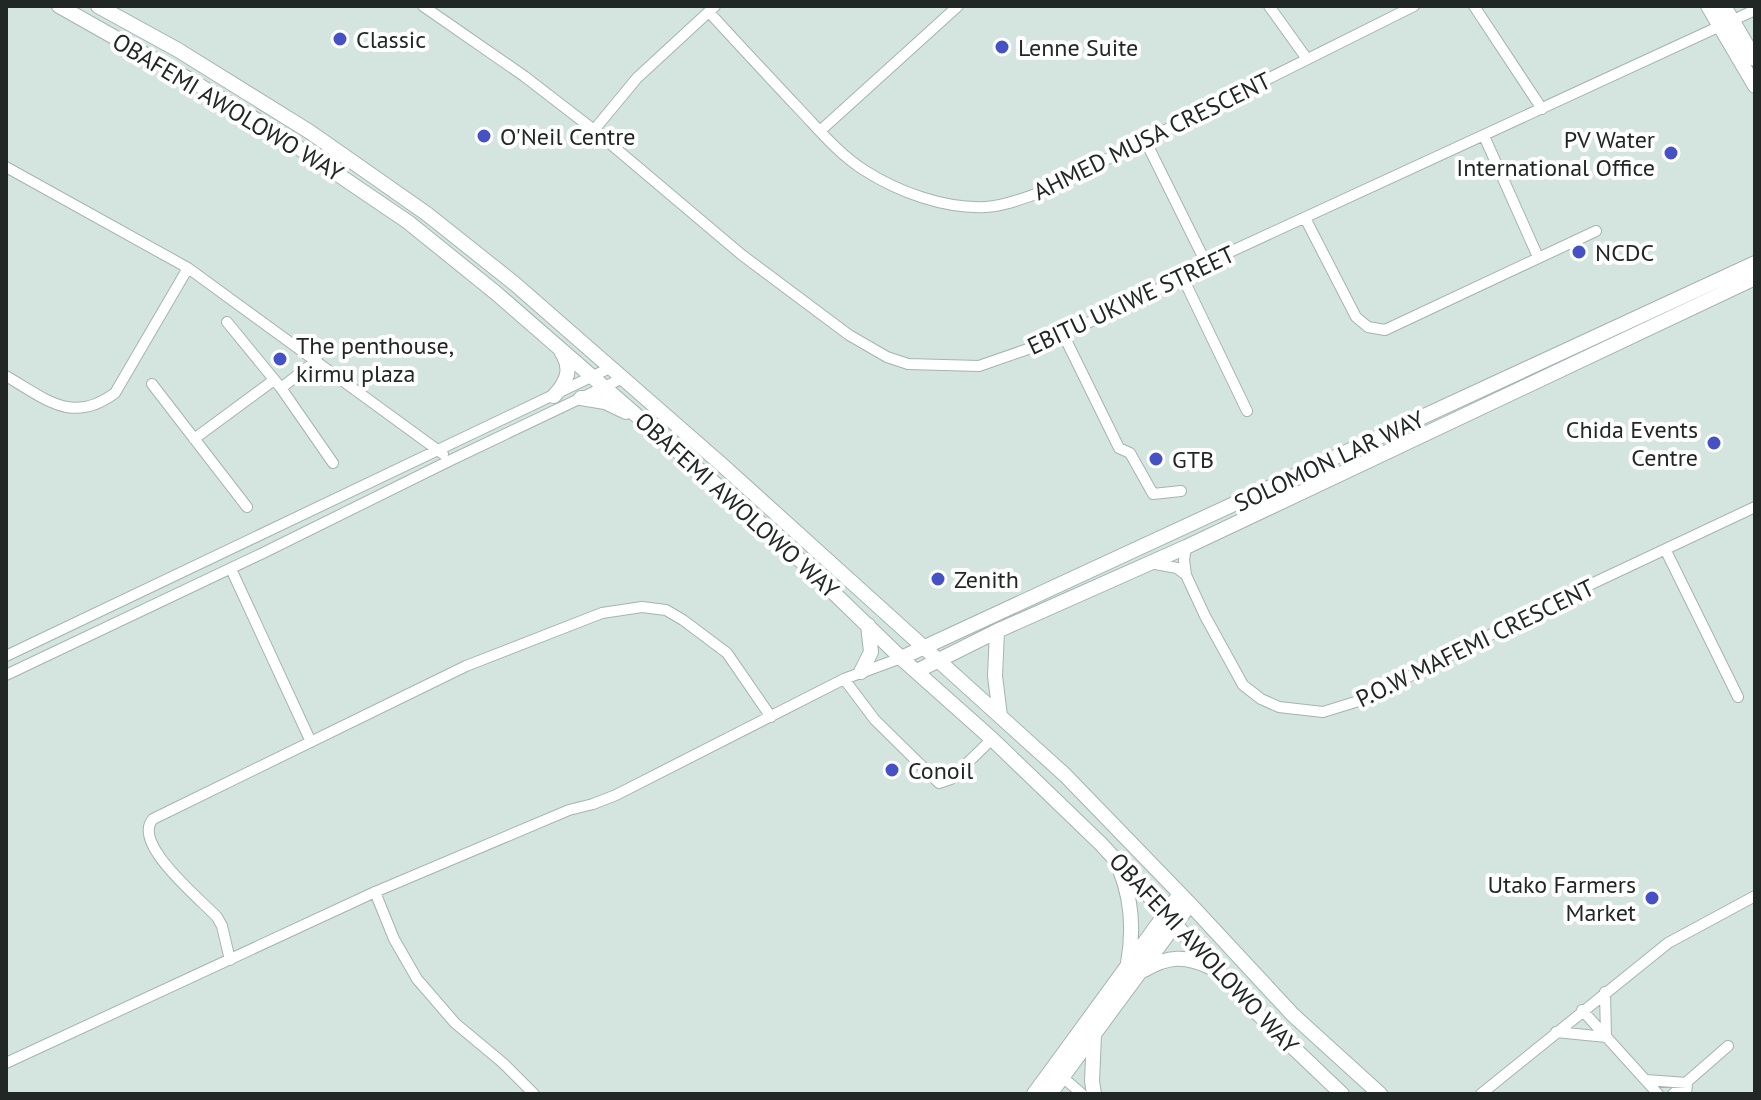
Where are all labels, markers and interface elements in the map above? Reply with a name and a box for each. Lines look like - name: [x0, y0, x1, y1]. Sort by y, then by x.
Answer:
- place label: Classic: [356, 24, 426, 55]
- street label: OBAFEMI AWOLOWO WAY: [107, 26, 350, 189]
- marker: Classic: [331, 30, 349, 48]
- place label: Lenne Suite: [1018, 32, 1138, 63]
- marker: Lenne Suite: [993, 38, 1011, 56]
- street label: AHMED MUSA CRESCENT: [1028, 65, 1276, 207]
- place label: O'Neil Centre: [500, 121, 636, 152]
- place label: PV Water International Office: [1456, 124, 1655, 183]
- marker: O'Neil Centre: [475, 127, 493, 145]
- marker: PV Water International Office: [1662, 144, 1680, 162]
- place label: NCDC: [1595, 237, 1654, 268]
- street label: EBITU UKIWE STREET: [1022, 238, 1240, 362]
- marker: NCDC: [1570, 243, 1588, 261]
- place label: The penthouse, kirmu plaza: [296, 330, 454, 389]
- marker: The penthouse, kirmu plaza: [271, 350, 289, 368]
- street label: SOLOMON LAR WAY: [1229, 403, 1430, 519]
- street label: OBAFEMI AWOLOWO WAY: [629, 405, 846, 605]
- place label: Chida Events Centre: [1566, 414, 1698, 473]
- marker: Chida Events Centre: [1705, 434, 1723, 452]
- place label: GTB: [1172, 444, 1214, 475]
- marker: GTB: [1147, 450, 1165, 468]
- place label: Zenith: [954, 564, 1019, 595]
- marker: Zenith: [929, 570, 947, 588]
- street label: P.O.W MAFEMI CRESCENT: [1351, 572, 1599, 714]
- place label: Conoil: [908, 755, 973, 786]
- marker: Conoil: [883, 761, 901, 779]
- street label: OBAFEMI AWOLOWO WAY: [1103, 846, 1306, 1061]
- place label: Utako Farmers Market: [1487, 869, 1636, 928]
- marker: Utako Farmers Market: [1643, 889, 1661, 907]

